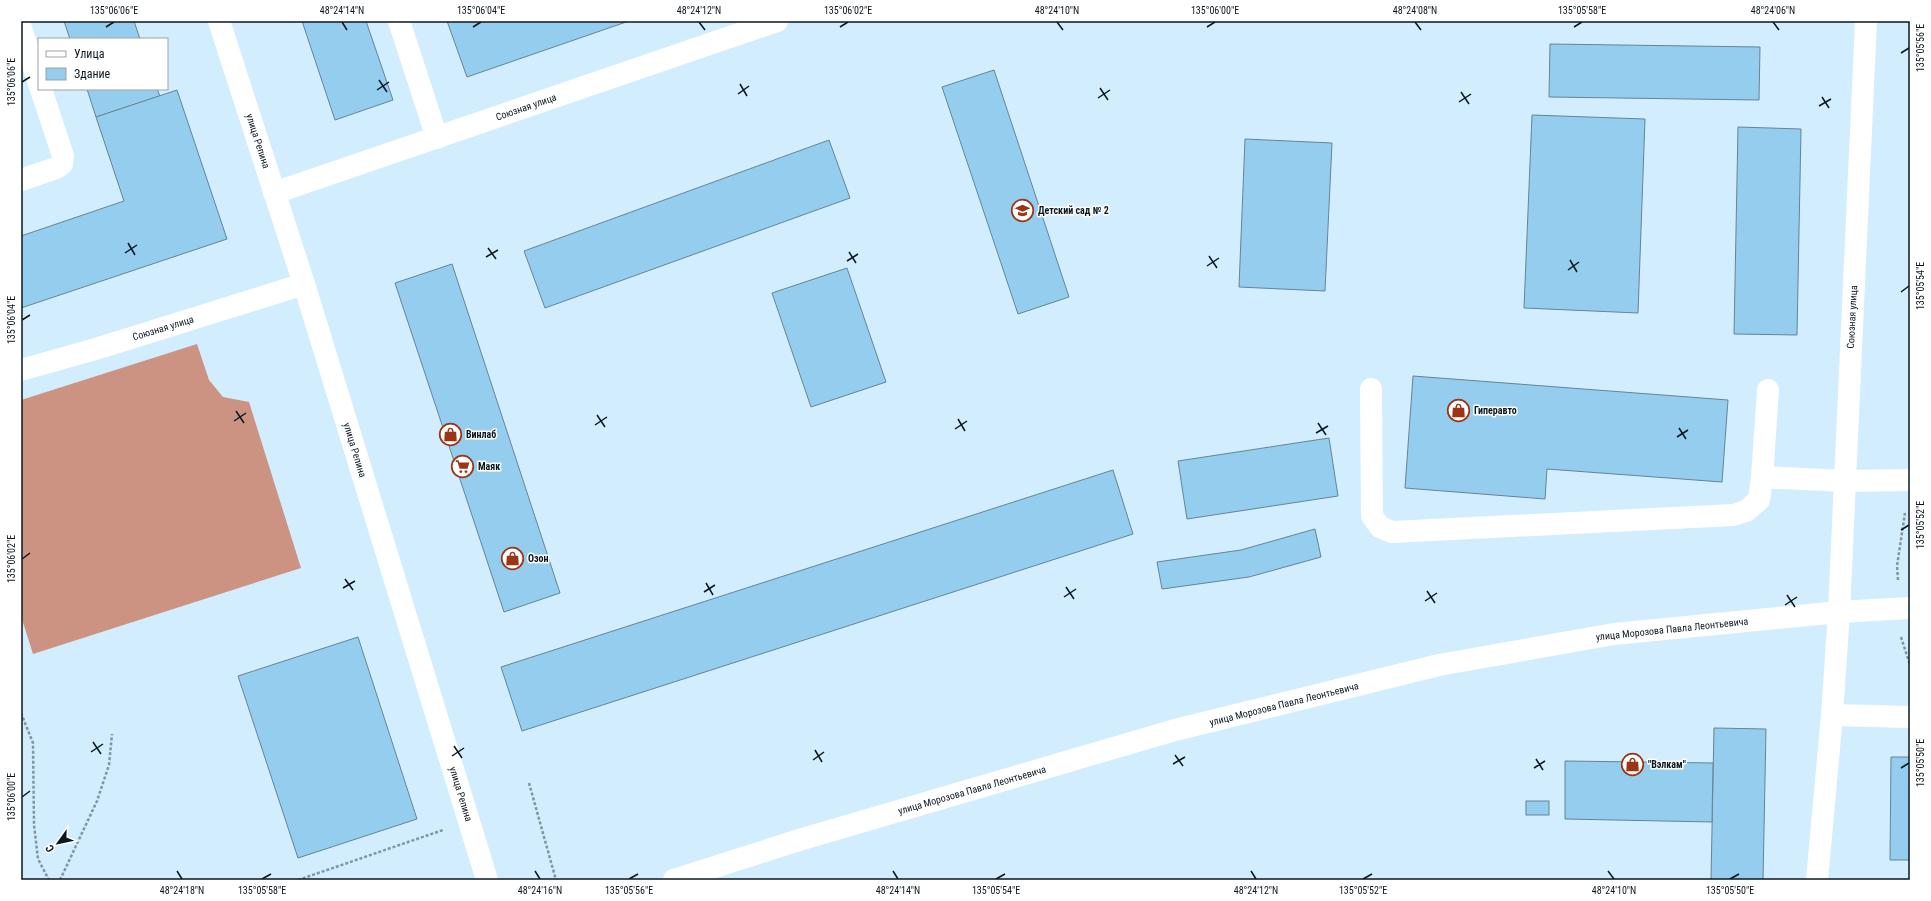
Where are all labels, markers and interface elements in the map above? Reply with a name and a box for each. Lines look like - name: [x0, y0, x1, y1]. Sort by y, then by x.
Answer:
- text: 135°06'06"E: [90, 5, 138, 16]
- text: 48°24'14"N: [320, 5, 364, 16]
- text: 135°06'04"E: [457, 5, 505, 16]
- text: 48°24'12"N: [677, 5, 721, 16]
- text: 135°06'02"E: [824, 5, 872, 16]
- text: 48°24'10"N: [1035, 5, 1079, 16]
- text: 135°06'00"E: [1191, 5, 1239, 16]
- text: 48°24'08"N: [1393, 5, 1437, 16]
- text: 135°05'58"E: [1558, 5, 1606, 16]
- text: 48°24'06"N: [1751, 5, 1795, 16]
- text: 135°05'56"E: [1915, 24, 1926, 72]
- legend: [38, 38, 168, 90]
- text: Улица: [74, 47, 105, 61]
- text: 135°06'06"E: [6, 58, 17, 106]
- text: Здание: [74, 67, 111, 81]
- street label: Союзная улица: [494, 91, 558, 123]
- street label: улица Репина: [244, 112, 272, 170]
- school or university icon: Детский сад № 2: [1009, 197, 1035, 223]
- place label: Детский сад № 2: [1038, 205, 1109, 216]
- text: 135°05'54"E: [1915, 262, 1926, 310]
- street label: Союзная улица: [1845, 285, 1859, 349]
- text: 135°06'04"E: [6, 296, 17, 344]
- street label: Союзная улица: [131, 313, 195, 343]
- shop icon: Гиперавто: [1445, 397, 1471, 423]
- place label: Гиперавто: [1474, 405, 1517, 416]
- street label: улица Репина: [341, 421, 369, 479]
- shop icon: Винлаб: [438, 421, 464, 447]
- place label: Винлаб: [466, 429, 496, 440]
- supermarket icon: Маяк: [450, 453, 476, 479]
- place label: Маяк: [478, 461, 500, 472]
- text: 135°05'52"E: [1915, 501, 1926, 549]
- text: 135°06'02"E: [6, 535, 17, 583]
- shop icon: Озон: [500, 545, 526, 571]
- place label: Озон: [528, 553, 549, 564]
- street label: улица Морозова Павла Леонтьевича: [1595, 615, 1749, 642]
- street label: улица Морозова Павла Леонтьевича: [1208, 680, 1360, 728]
- text: 135°05'50"E: [1915, 739, 1926, 787]
- shop icon: "Вэлкам": [1620, 751, 1646, 777]
- place label: "Вэлкам": [1648, 759, 1686, 770]
- street label: улица Морозова Павла Леонтьевича: [897, 764, 1047, 816]
- street label: улица Репина: [447, 765, 475, 823]
- text: 135°06'00"E: [6, 773, 17, 821]
- north arrow: [38, 823, 78, 863]
- text: С: [43, 842, 57, 854]
- text: 48°24'18"N: [160, 885, 204, 896]
- text: 135°05'58"E: [238, 885, 286, 896]
- text: 48°24'16"N: [518, 885, 562, 896]
- text: 135°05'56"E: [605, 885, 653, 896]
- text: 48°24'14"N: [876, 885, 920, 896]
- text: 135°05'54"E: [972, 885, 1020, 896]
- text: 48°24'12"N: [1234, 885, 1278, 896]
- text: 135°05'52"E: [1339, 885, 1387, 896]
- text: 48°24'10"N: [1592, 885, 1636, 896]
- text: 135°05'50"E: [1706, 885, 1754, 896]

